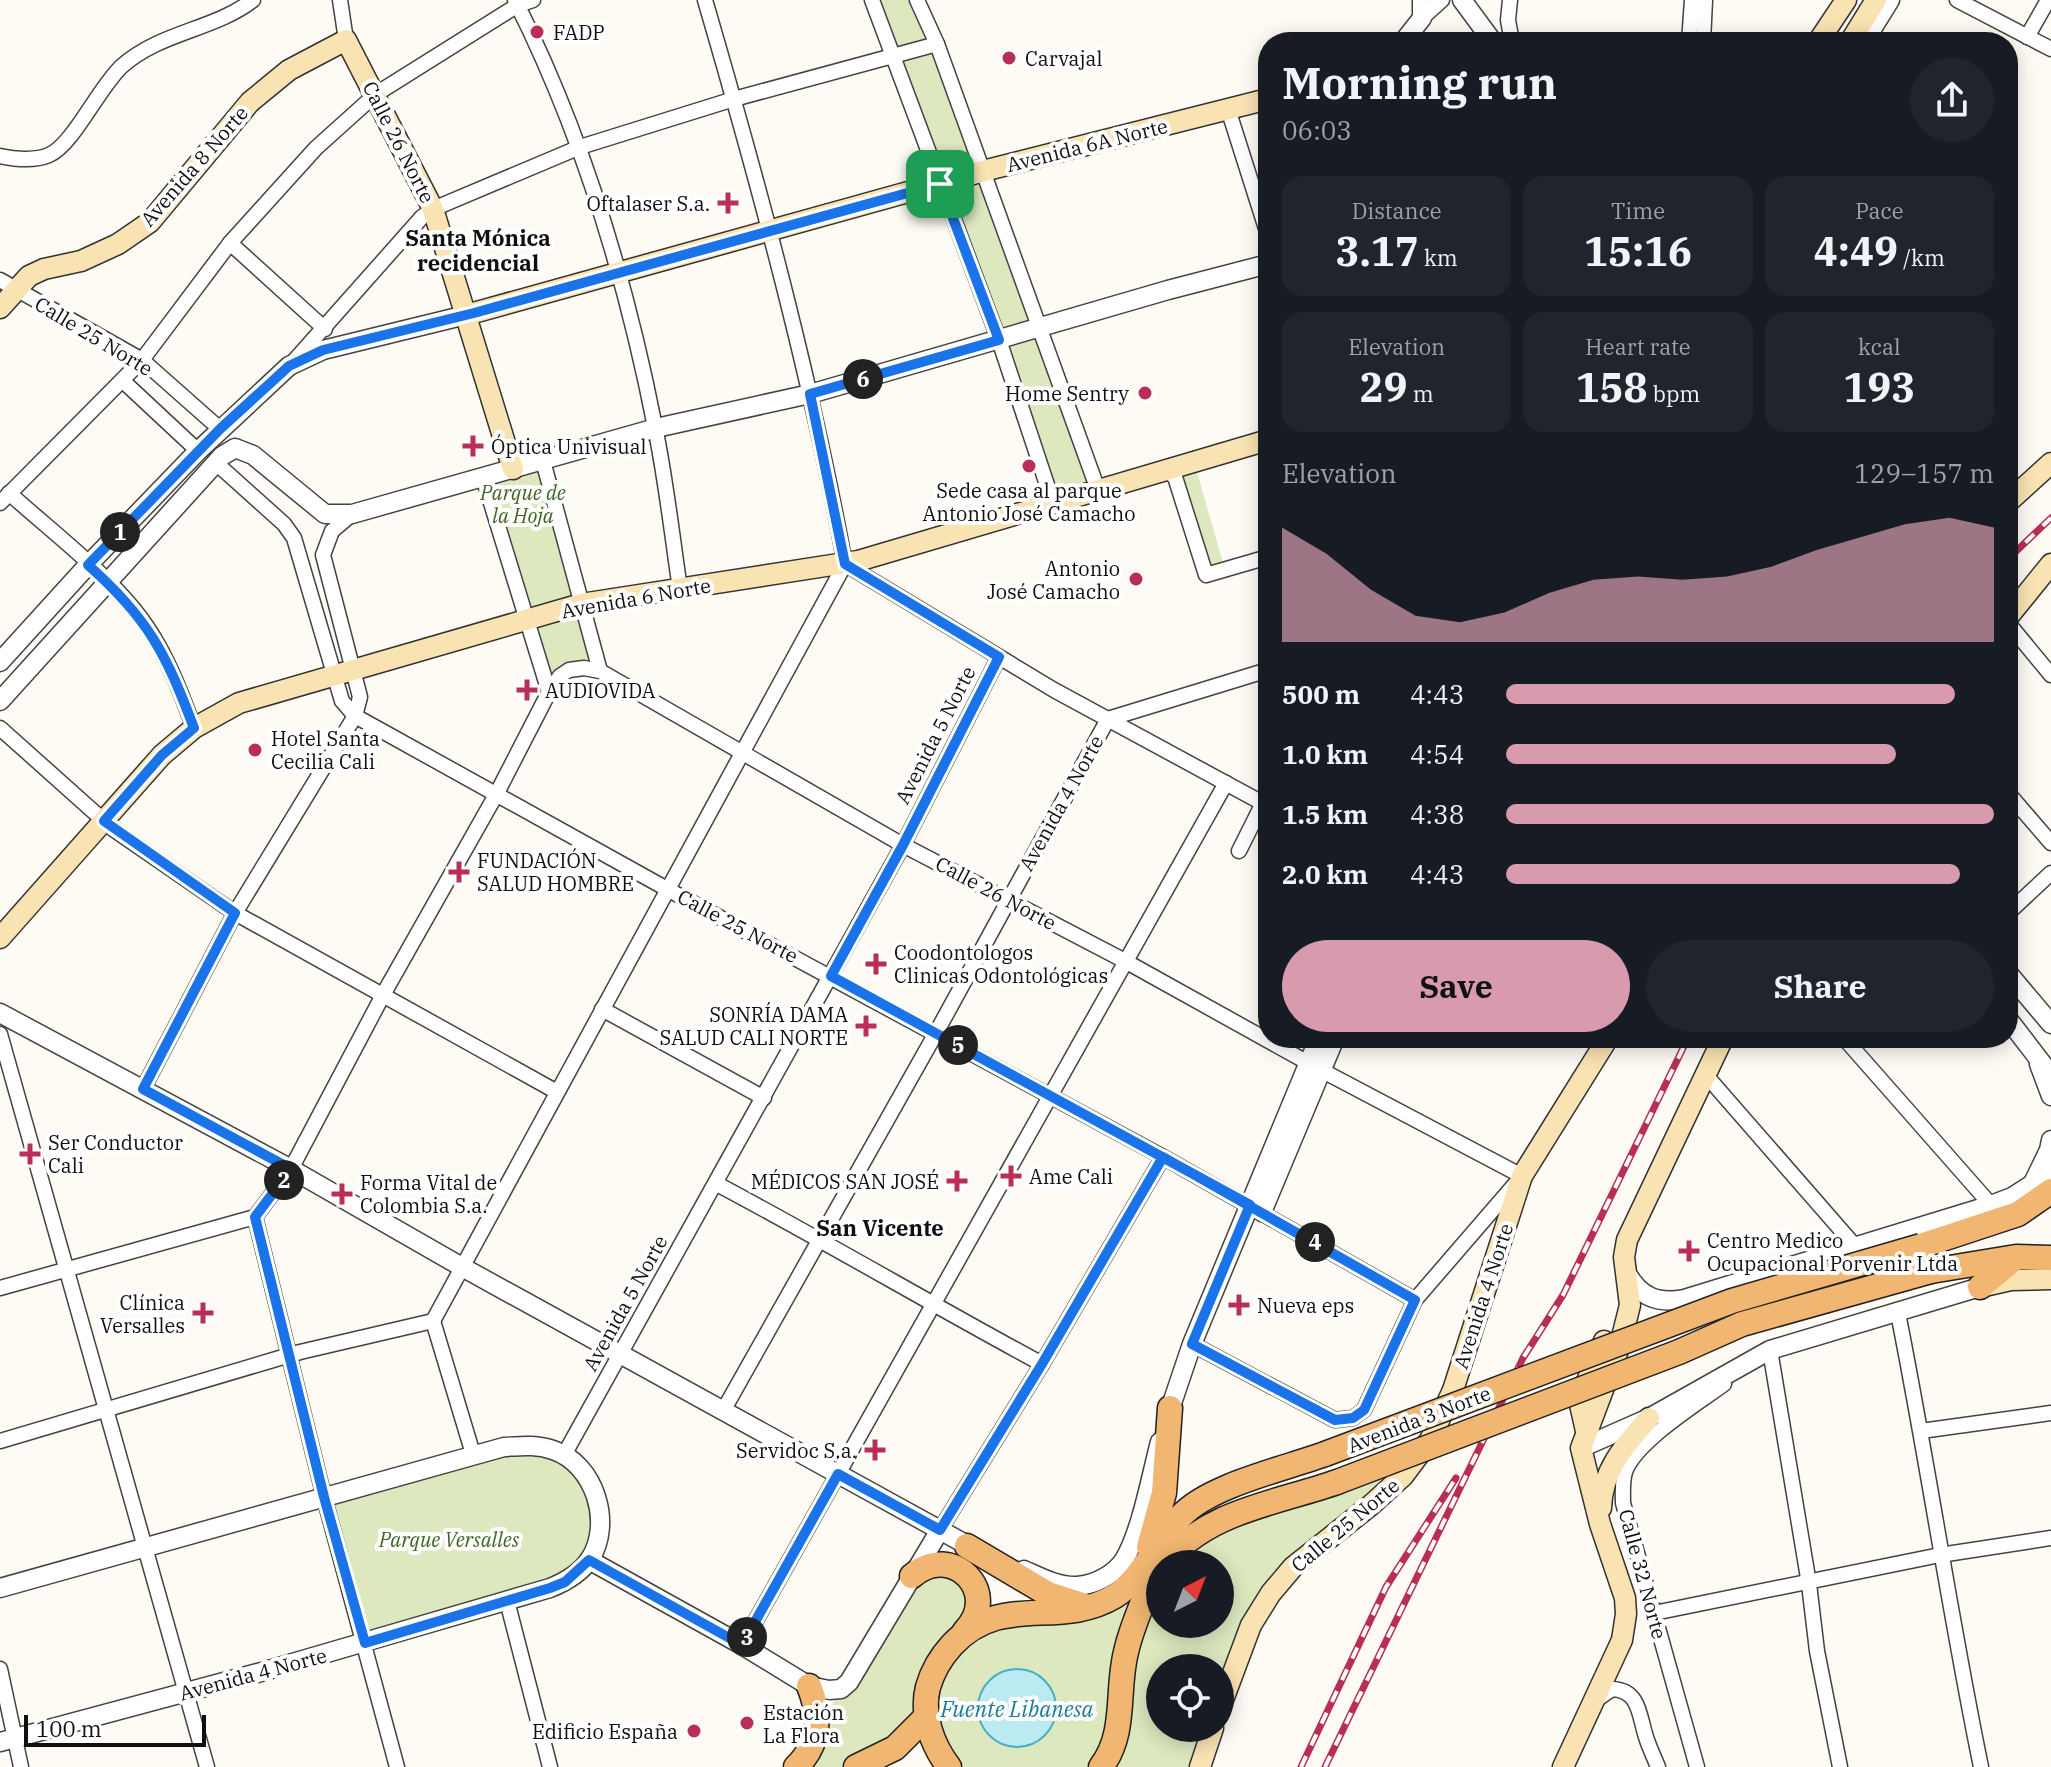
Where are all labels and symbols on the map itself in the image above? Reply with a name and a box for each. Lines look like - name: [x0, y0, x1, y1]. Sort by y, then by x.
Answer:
- place label: FADP: [553, 19, 605, 46]
- marker: FADP: [528, 23, 546, 41]
- place label: Carvajal: [1025, 45, 1102, 72]
- marker: Carvajal: [1000, 49, 1018, 67]
- street label: Calle 26 Norte: [357, 76, 441, 208]
- street label: Avenida 8 Norte: [134, 100, 254, 232]
- street label: Avenida 6A Norte: [1004, 112, 1170, 178]
- pin: [906, 150, 974, 218]
- place label: Oftalaser S.a.: [587, 190, 710, 217]
- marker: Oftalaser S.a.: [717, 192, 739, 214]
- district label: Santa Mónica recidencial: [405, 223, 551, 277]
- street label: Calle 25 Norte: [30, 290, 158, 382]
- pin: 6: [843, 359, 883, 399]
- place label: Home Sentry: [1005, 380, 1129, 407]
- marker: Home Sentry: [1136, 384, 1154, 402]
- place label: Óptica Univisual: [491, 433, 647, 460]
- marker: Óptica Univisual: [462, 435, 484, 457]
- marker: Sede casa al parque Antonio José Camacho: [1020, 457, 1038, 475]
- place label: Sede casa al parque Antonio José Camacho: [923, 477, 1135, 527]
- park label: Parque de la Hoja: [479, 479, 566, 529]
- pin: 1: [100, 512, 140, 552]
- place label: Antonio José Camacho: [987, 555, 1120, 605]
- marker: Antonio José Camacho: [1127, 570, 1145, 588]
- street label: Avenida 6 Norte: [559, 572, 713, 624]
- street label: Avenida 5 Norte: [889, 661, 981, 809]
- place label: AUDIOVIDA: [545, 677, 656, 704]
- marker: AUDIOVIDA: [516, 679, 538, 701]
- place label: Hotel Santa Cecilia Cali: [271, 725, 380, 775]
- street label: Avenida 4 Norte: [1012, 730, 1110, 876]
- marker: Hotel Santa Cecilia Cali: [246, 741, 264, 759]
- place label: FUNDACIÓN SALUD HOMBRE: [477, 847, 634, 897]
- street label: Calle 26 Norte: [931, 850, 1061, 936]
- marker: FUNDACIÓN SALUD HOMBRE: [448, 861, 470, 883]
- street label: Calle 25 Norte: [673, 883, 803, 969]
- place label: Coodontologos Clinicas Odontológicas: [894, 939, 1108, 989]
- marker: Coodontologos Clinicas Odontológicas: [865, 953, 887, 975]
- place label: SONRÍA DAMA SALUD CALI NORTE: [660, 1001, 848, 1051]
- marker: SONRÍA DAMA SALUD CALI NORTE: [855, 1015, 877, 1037]
- pin: 5: [938, 1025, 978, 1065]
- place label: Ser Conductor Cali: [48, 1129, 183, 1179]
- marker: Ser Conductor Cali: [19, 1143, 41, 1165]
- pin: 2: [264, 1160, 304, 1200]
- place label: Ame Cali: [1029, 1163, 1113, 1190]
- marker: Ame Cali: [1000, 1165, 1022, 1187]
- place label: MÉDICOS SAN JOSÉ: [751, 1168, 939, 1195]
- place label: Forma Vital de Colombia S.a.: [360, 1169, 497, 1219]
- marker: MÉDICOS SAN JOSÉ: [946, 1170, 968, 1192]
- marker: Forma Vital de Colombia S.a.: [331, 1183, 353, 1205]
- district label: San Vicente: [816, 1213, 944, 1242]
- street label: Avenida 4 Norte: [1447, 1220, 1519, 1372]
- pin: 4: [1295, 1222, 1335, 1262]
- place label: Centro Medico Ocupacional Porvenir Ltda: [1707, 1227, 1958, 1277]
- street label: Avenida 5 Norte: [576, 1230, 674, 1376]
- marker: Centro Medico Ocupacional Porvenir Ltda: [1678, 1240, 1700, 1262]
- place label: Clínica Versalles: [100, 1289, 185, 1339]
- place label: Nueva eps: [1257, 1292, 1354, 1319]
- marker: Nueva eps: [1228, 1294, 1250, 1316]
- marker: Clínica Versalles: [192, 1302, 214, 1324]
- street label: Avenida 3 Norte: [1343, 1379, 1495, 1459]
- place label: Servidoc S.a.: [736, 1437, 857, 1464]
- marker: Servidoc S.a.: [864, 1439, 886, 1461]
- street label: Calle 25 Norte: [1285, 1472, 1405, 1578]
- street label: Calle 32 Norte: [1613, 1506, 1673, 1642]
- park label: Parque Versalles: [378, 1526, 520, 1553]
- north arrow: [1146, 1550, 1234, 1638]
- pin: 3: [727, 1617, 767, 1657]
- street label: Avenida 4 Norte: [176, 1641, 330, 1707]
- water label: Fuente Libanesa: [939, 1694, 1094, 1723]
- place label: Estación La Flora: [763, 1699, 844, 1749]
- scale bar: [24, 1711, 206, 1747]
- marker: Estación La Flora: [738, 1714, 756, 1732]
- place label: Edificio España: [532, 1718, 678, 1745]
- marker: Edificio España: [685, 1722, 703, 1740]

